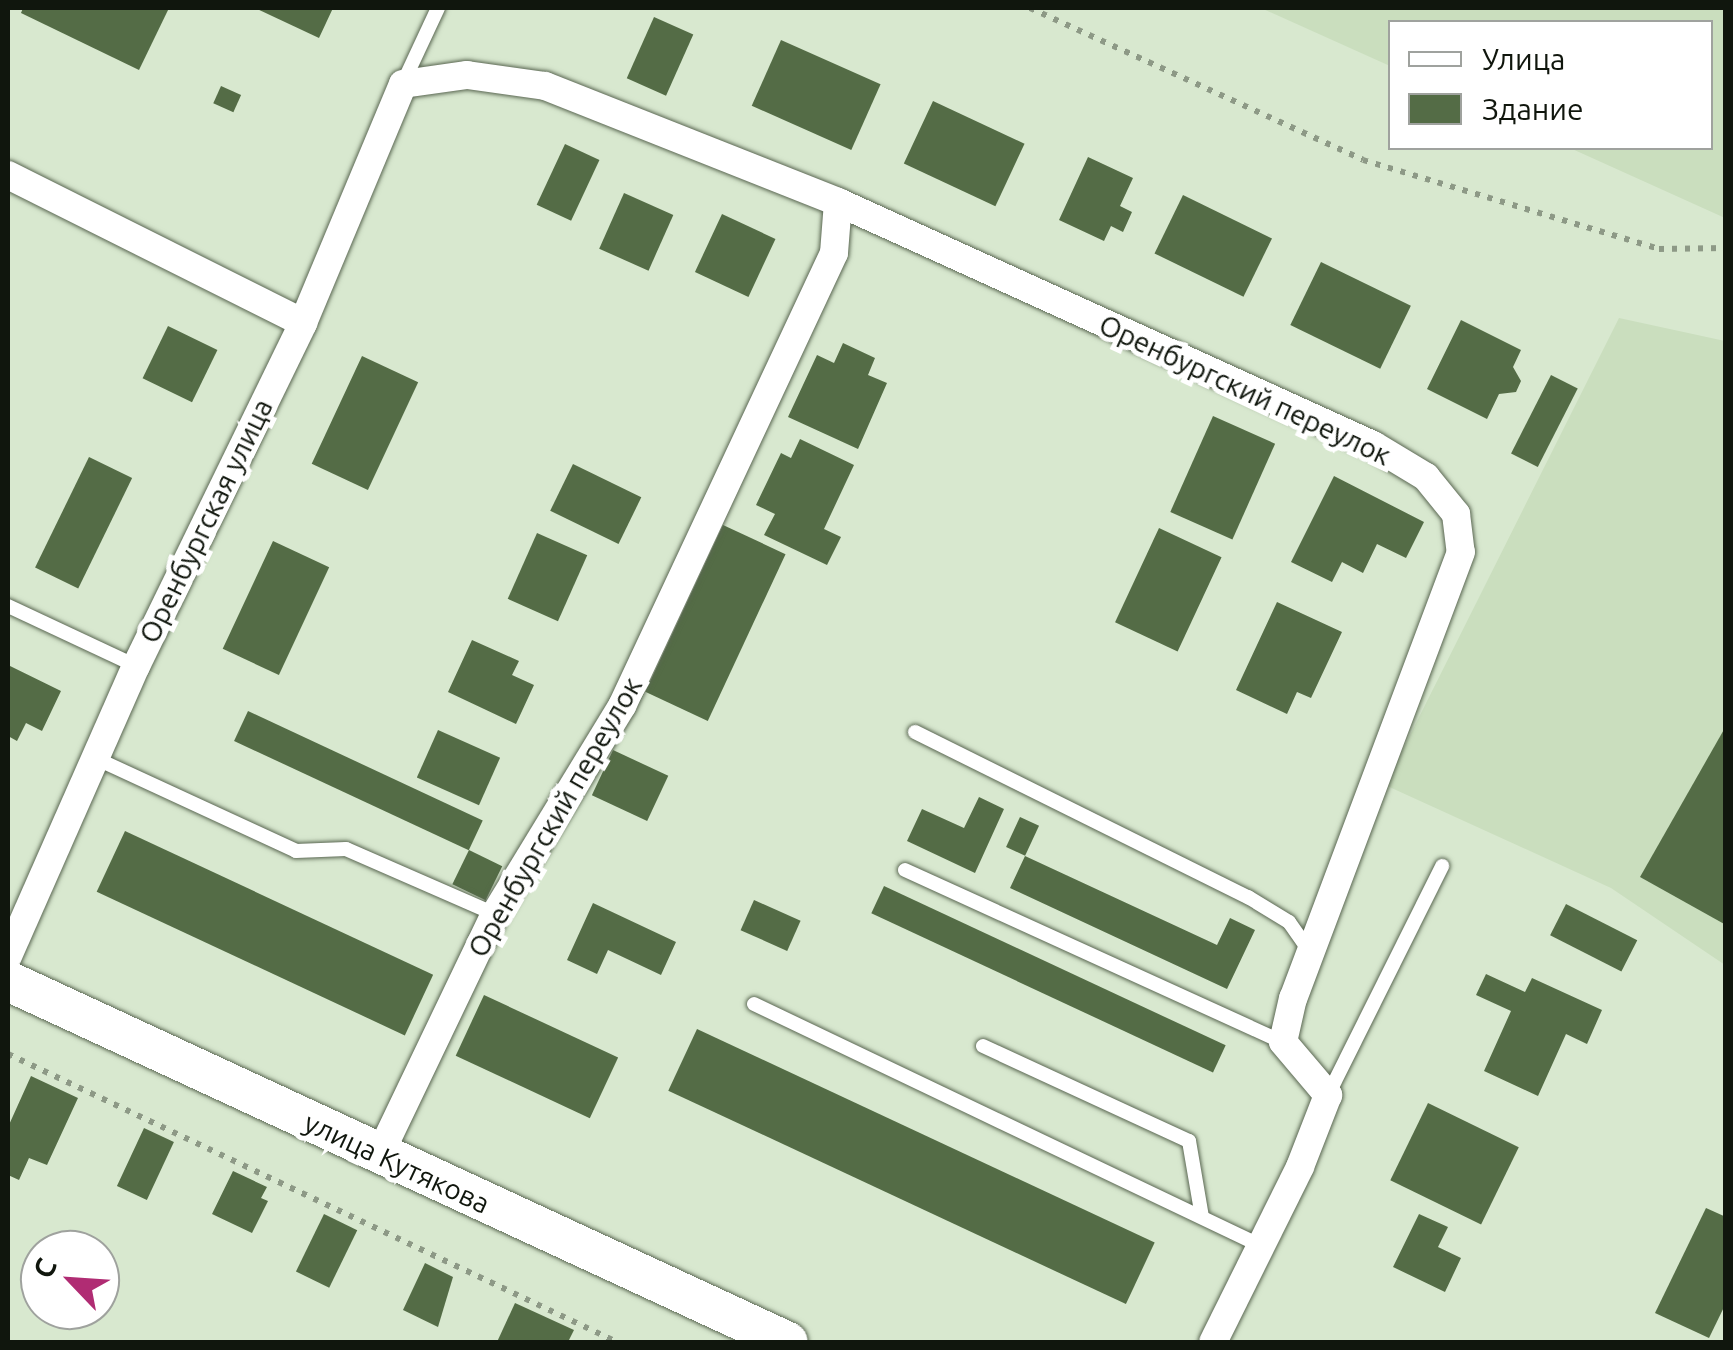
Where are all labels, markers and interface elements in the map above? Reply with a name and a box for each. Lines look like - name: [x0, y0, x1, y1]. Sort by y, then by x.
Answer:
- legend: [1388, 20, 1713, 150]
- text: Улица: [1482, 42, 1566, 76]
- text: Здание: [1482, 92, 1584, 126]
- street label: Оренбургский переулок: [1094, 308, 1396, 472]
- street label: Оренбургская улица: [132, 393, 280, 649]
- street label: Оренбургский переулок: [461, 671, 649, 963]
- street label: улица Кутякова: [299, 1105, 495, 1221]
- north arrow: [20, 1230, 120, 1330]
- text: С: [26, 1253, 62, 1283]

